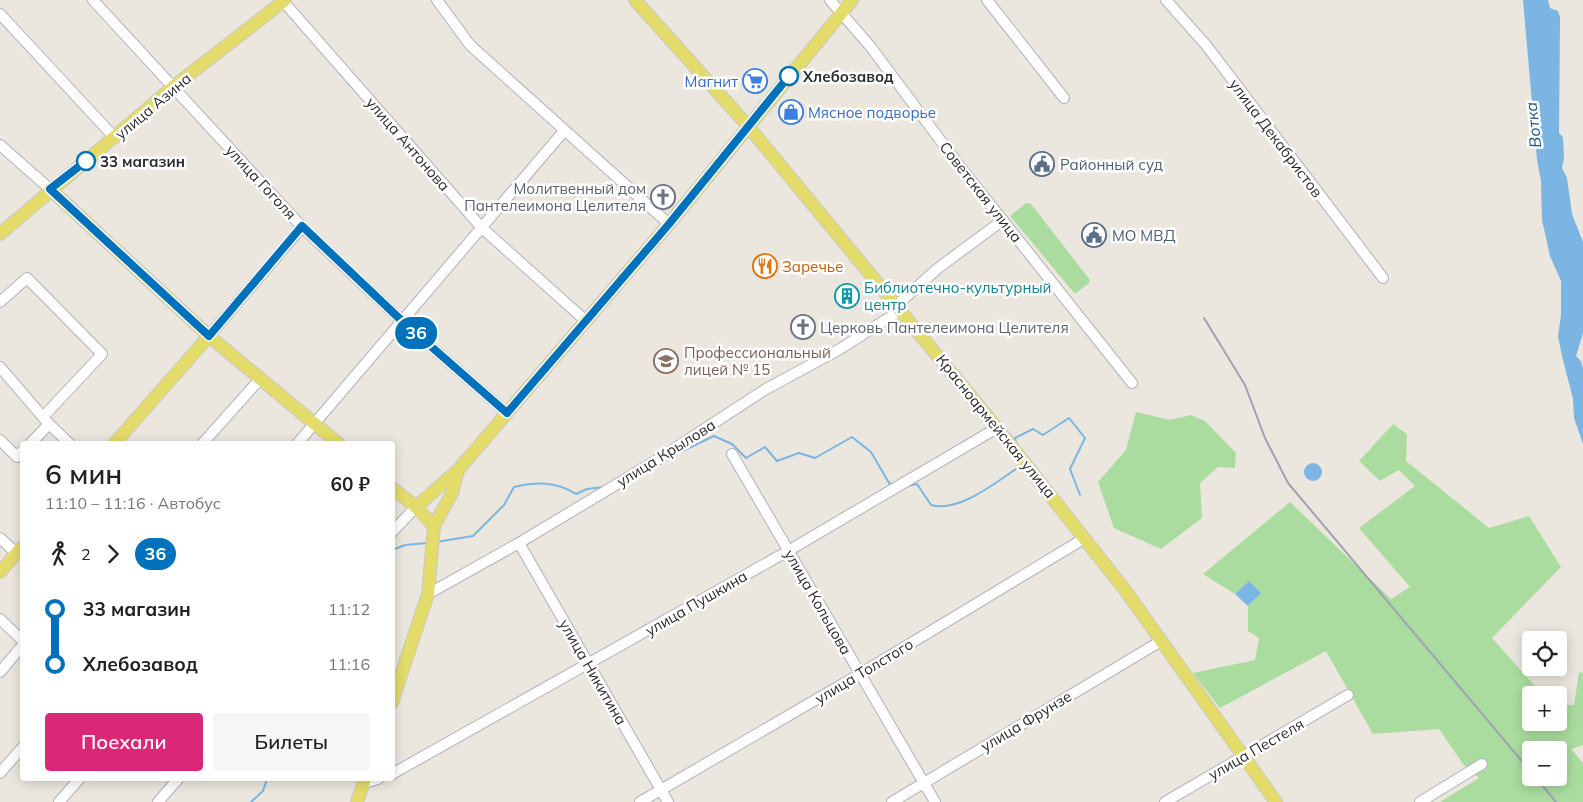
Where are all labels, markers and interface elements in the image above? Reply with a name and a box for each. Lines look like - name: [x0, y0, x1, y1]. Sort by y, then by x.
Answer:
- marker: Хлебозавод: [779, 66, 799, 86]
- place label: Хлебозавод: [802, 67, 894, 86]
- supermarket icon: Магнит: [742, 68, 768, 94]
- street label: улица Азина: [111, 69, 195, 143]
- place label: Магнит: [685, 72, 738, 91]
- street label: улица Декабристов: [1225, 75, 1327, 201]
- street label: улица Антонова: [362, 93, 454, 195]
- shop icon: Мясное подворье: [778, 99, 804, 125]
- water label: Вотка: [1521, 101, 1545, 149]
- place label: Мясное подворье: [808, 103, 936, 122]
- street label: Советская улица: [936, 138, 1026, 246]
- street label: улица Гоголя: [222, 141, 300, 223]
- marker: 33 магазин: [76, 151, 96, 171]
- public building icon: Районный суд: [1029, 151, 1055, 177]
- place label: 33 магазин: [100, 152, 185, 171]
- place label: Районный суд: [1060, 155, 1163, 174]
- place label: Молитвенный дом Пантелеимона Целителя: [464, 179, 646, 215]
- church icon: Молитвенный дом Пантелеимона Целителя: [650, 184, 676, 210]
- public building icon: МО МВД: [1081, 222, 1107, 248]
- place label: МО МВД: [1112, 226, 1176, 245]
- restaurant icon: Заречье: [752, 253, 778, 279]
- place label: Заречье: [782, 257, 843, 276]
- place label: Библиотечно-культурный центр: [864, 278, 1052, 314]
- building icon: Библиотечно-культурный центр: [834, 283, 860, 309]
- church icon: Церковь Пантелеимона Целителя: [790, 314, 816, 340]
- line badge: 36: [394, 317, 438, 349]
- place label: Церковь Пантелеимона Целителя: [820, 318, 1069, 337]
- text: 36: [405, 321, 427, 344]
- place label: Профессиональный лицей № 15: [684, 343, 831, 379]
- school or university icon: Профессиональный лицей № 15: [653, 348, 679, 374]
- street label: Красноармейская улица: [932, 350, 1060, 502]
- street label: улица Крылова: [613, 415, 719, 491]
- text: 6 мин: [45, 456, 122, 491]
- text: 60 ₽: [331, 472, 370, 496]
- text: 11:10 – 11:16 · Автобус: [45, 493, 221, 513]
- icon: walk: [45, 540, 73, 568]
- icon: forward: [99, 540, 127, 568]
- text: 36: [145, 542, 166, 565]
- text: 2: [81, 544, 91, 564]
- street label: улица Кольцова: [780, 546, 856, 658]
- street label: улица Пушкина: [642, 566, 750, 640]
- text: 33 магазин: [83, 597, 191, 621]
- text: 11:12: [328, 599, 370, 619]
- street label: улица Никитина: [555, 616, 631, 728]
- map controls: [1522, 631, 1567, 786]
- button: locate: [1522, 631, 1567, 676]
- street label: улица Толстого: [811, 634, 917, 708]
- text: Хлебозавод: [83, 652, 198, 676]
- text: 11:16: [328, 654, 370, 674]
- street label: улица Фрунзе: [977, 686, 1075, 756]
- button: +: [1522, 686, 1567, 731]
- button: Поехали: [45, 713, 203, 771]
- button: Билеты: [213, 713, 370, 771]
- street label: улица Пестеля: [1205, 714, 1307, 784]
- button: −: [1522, 741, 1567, 786]

